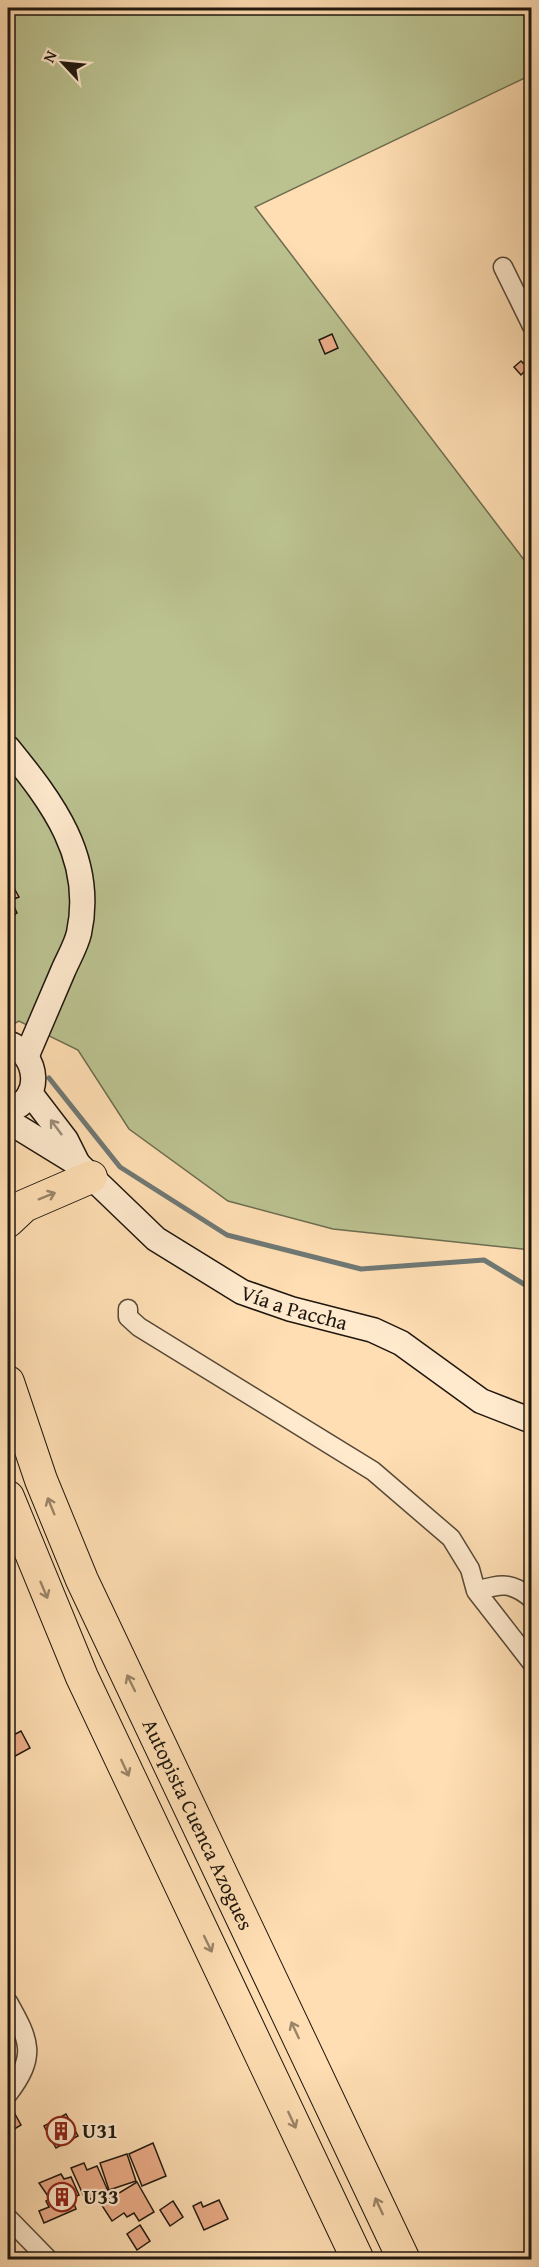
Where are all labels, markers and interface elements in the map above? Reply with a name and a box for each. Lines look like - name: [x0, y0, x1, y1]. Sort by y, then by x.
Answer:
- north arrow: [33, 33, 93, 93]
- text: N: [36, 46, 63, 66]
- one-way arrow: [50, 1119, 63, 1135]
- one-way arrow: [38, 1190, 56, 1201]
- street label: Vía a Paccha: [237, 1277, 351, 1338]
- one-way arrow: [45, 1497, 56, 1515]
- one-way arrow: [39, 1581, 50, 1599]
- one-way arrow: [125, 1675, 137, 1693]
- street label: Autopista Cuenca Azogues: [135, 1713, 262, 1935]
- one-way arrow: [119, 1758, 131, 1776]
- one-way arrow: [202, 1935, 214, 1953]
- one-way arrow: [289, 2022, 301, 2040]
- one-way arrow: [286, 2111, 298, 2129]
- building icon: U31: [45, 2115, 77, 2147]
- place label: U31: [82, 2115, 118, 2146]
- building icon: U33: [46, 2181, 78, 2213]
- place label: U33: [83, 2181, 119, 2212]
- one-way arrow: [373, 2198, 384, 2216]

